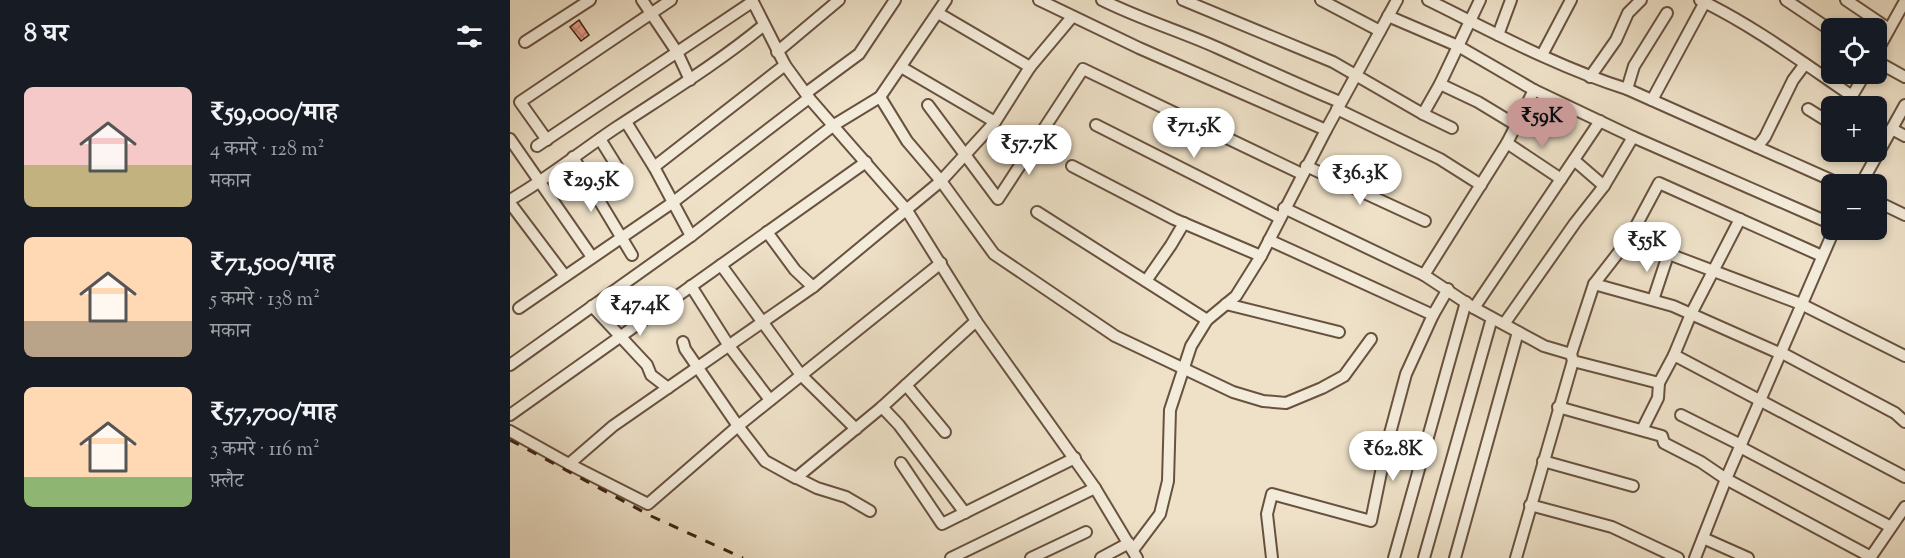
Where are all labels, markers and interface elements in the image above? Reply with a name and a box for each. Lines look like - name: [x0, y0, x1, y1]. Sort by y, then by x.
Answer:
- text: 8 घर: [24, 16, 68, 53]
- map controls: [1821, 18, 1887, 240]
- button: locate: [1821, 18, 1887, 84]
- icon: filters: [453, 20, 486, 53]
- text: ₹59,000/माह: [210, 95, 338, 132]
- button: +: [1821, 96, 1887, 162]
- pin: ₹59K: [1506, 98, 1578, 149]
- text: ₹59K: [1521, 103, 1563, 132]
- pin: ₹71.5K: [1145, 108, 1243, 159]
- icon: home: [72, 111, 144, 183]
- text: ₹71.5K: [1167, 113, 1221, 142]
- pin: ₹57.7K: [980, 125, 1078, 176]
- text: ₹57.7K: [1001, 130, 1057, 159]
- text: 4 कमरे · 128 m²: [210, 136, 324, 165]
- pin: ₹36.3K: [1311, 155, 1409, 206]
- text: ₹36.3K: [1332, 160, 1388, 189]
- pin: ₹29.5K: [542, 162, 640, 213]
- text: ₹29.5K: [563, 167, 619, 196]
- text: मकान: [210, 168, 251, 197]
- button: −: [1821, 174, 1887, 240]
- pin: ₹55K: [1611, 222, 1683, 273]
- text: ₹55K: [1627, 227, 1667, 256]
- text: ₹71,500/माह: [210, 245, 335, 282]
- icon: home: [72, 261, 144, 333]
- text: 5 कमरे · 138 m²: [210, 286, 320, 315]
- pin: ₹47.4K: [591, 286, 689, 337]
- text: ₹47.4K: [610, 291, 670, 320]
- text: मकान: [210, 318, 251, 347]
- text: ₹57,700/माह: [210, 395, 337, 432]
- icon: home: [72, 411, 144, 483]
- pin: ₹62.8K: [1344, 431, 1442, 482]
- text: 3 कमरे · 116 m²: [210, 436, 320, 465]
- text: ₹62.8K: [1363, 436, 1423, 465]
- text: फ़्लैट: [210, 468, 243, 497]

